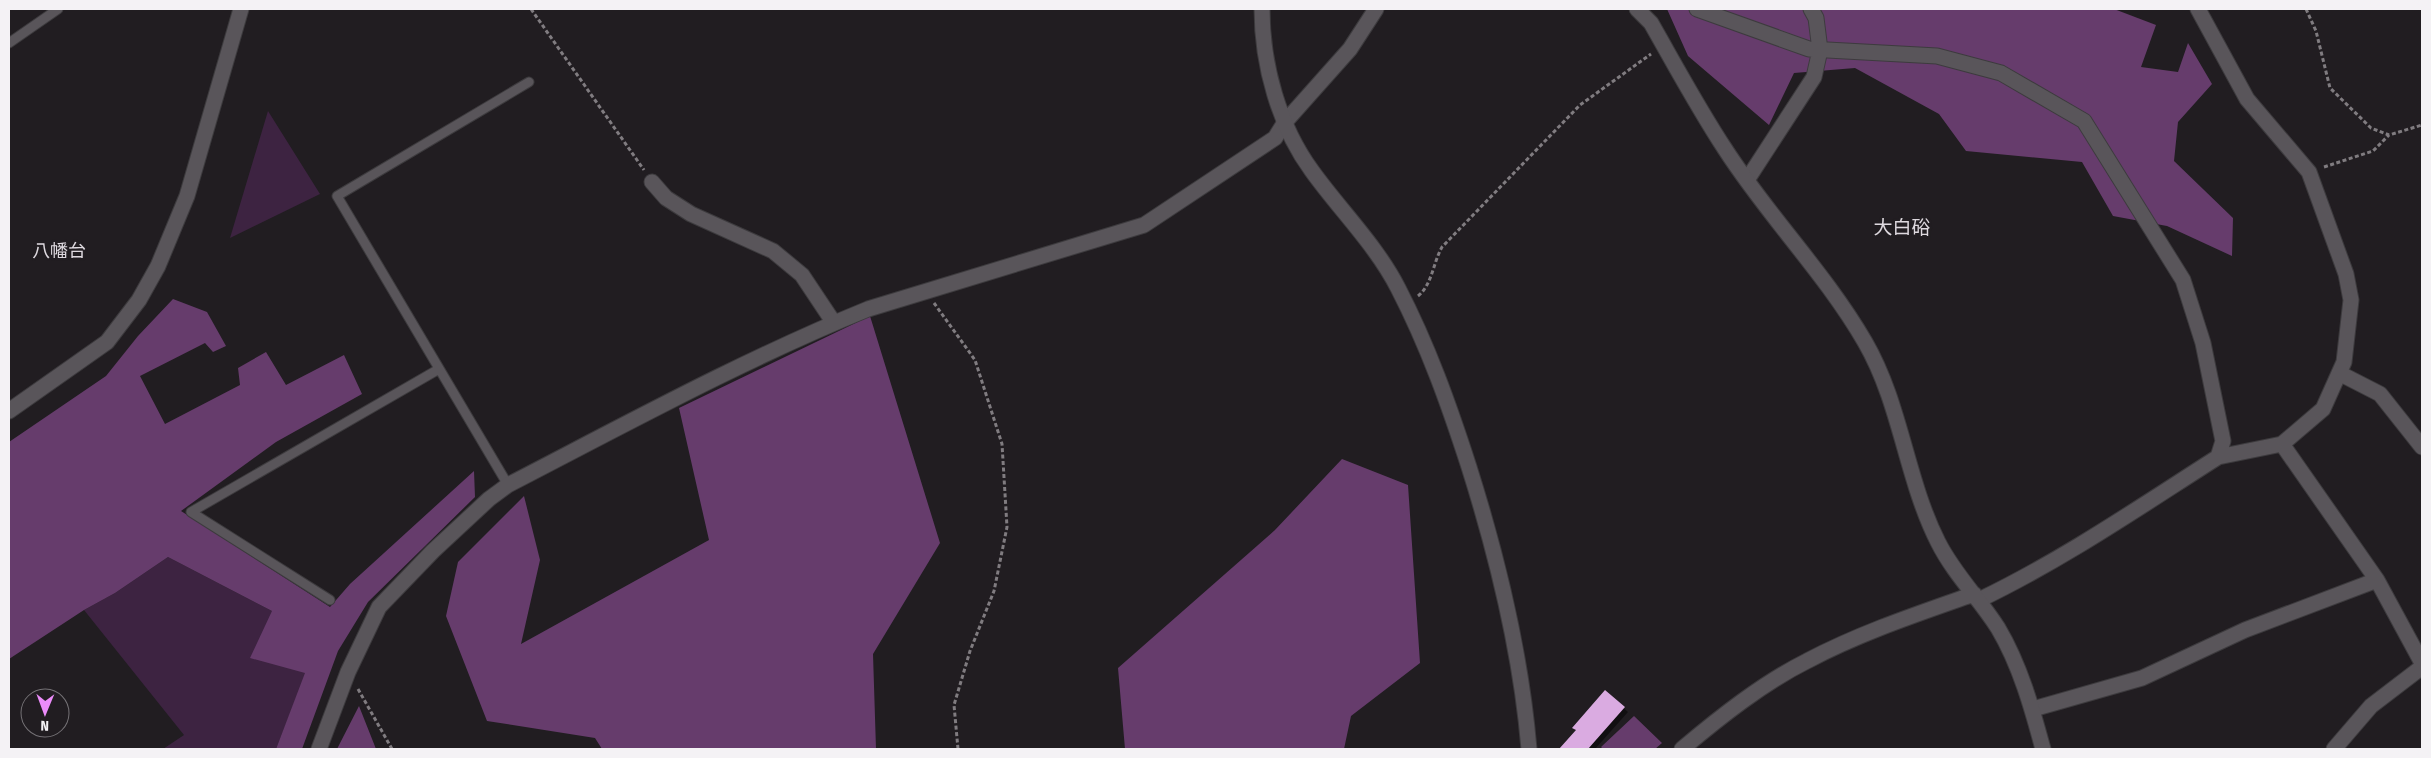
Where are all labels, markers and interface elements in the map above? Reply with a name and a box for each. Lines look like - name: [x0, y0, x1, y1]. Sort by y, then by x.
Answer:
- district label: 大白硲: [1873, 216, 1931, 239]
- district label: 八幡台: [32, 240, 86, 262]
- north arrow: [20, 688, 70, 738]
- text: N: [40, 717, 49, 734]

